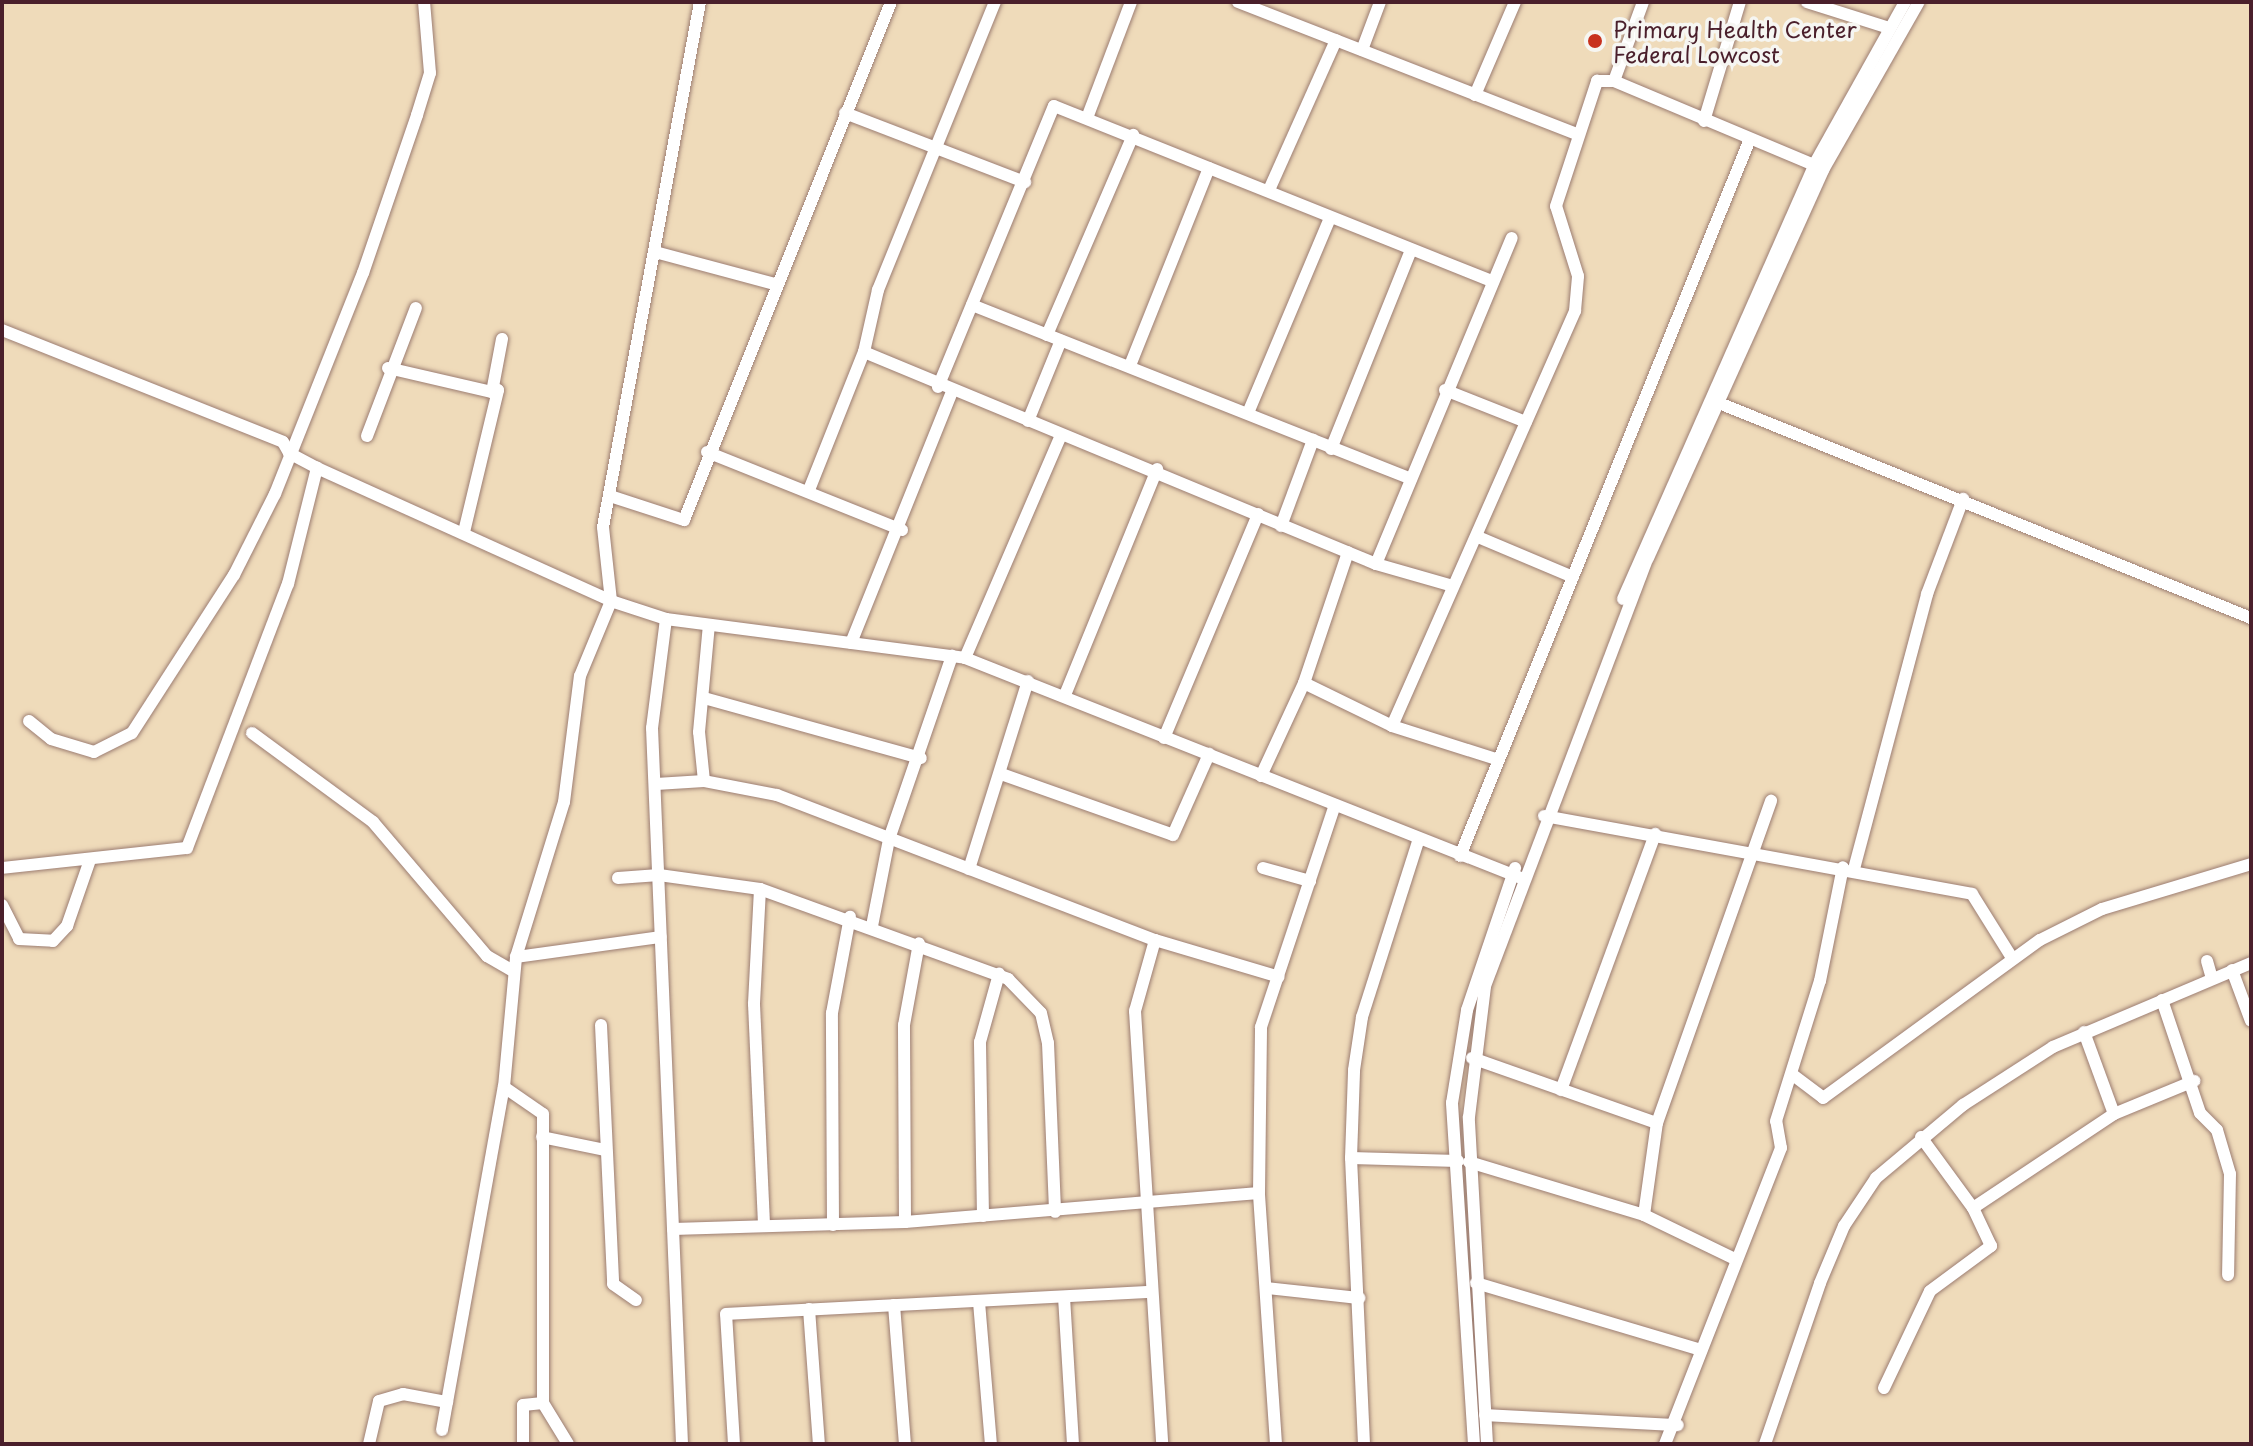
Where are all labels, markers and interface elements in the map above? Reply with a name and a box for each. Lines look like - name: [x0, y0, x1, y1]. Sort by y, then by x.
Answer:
- place label: Primary Health Center Federal Lowcost: [1613, 15, 1857, 66]
- marker: Primary Health Center Federal Lowcost: [1584, 30, 1606, 52]

